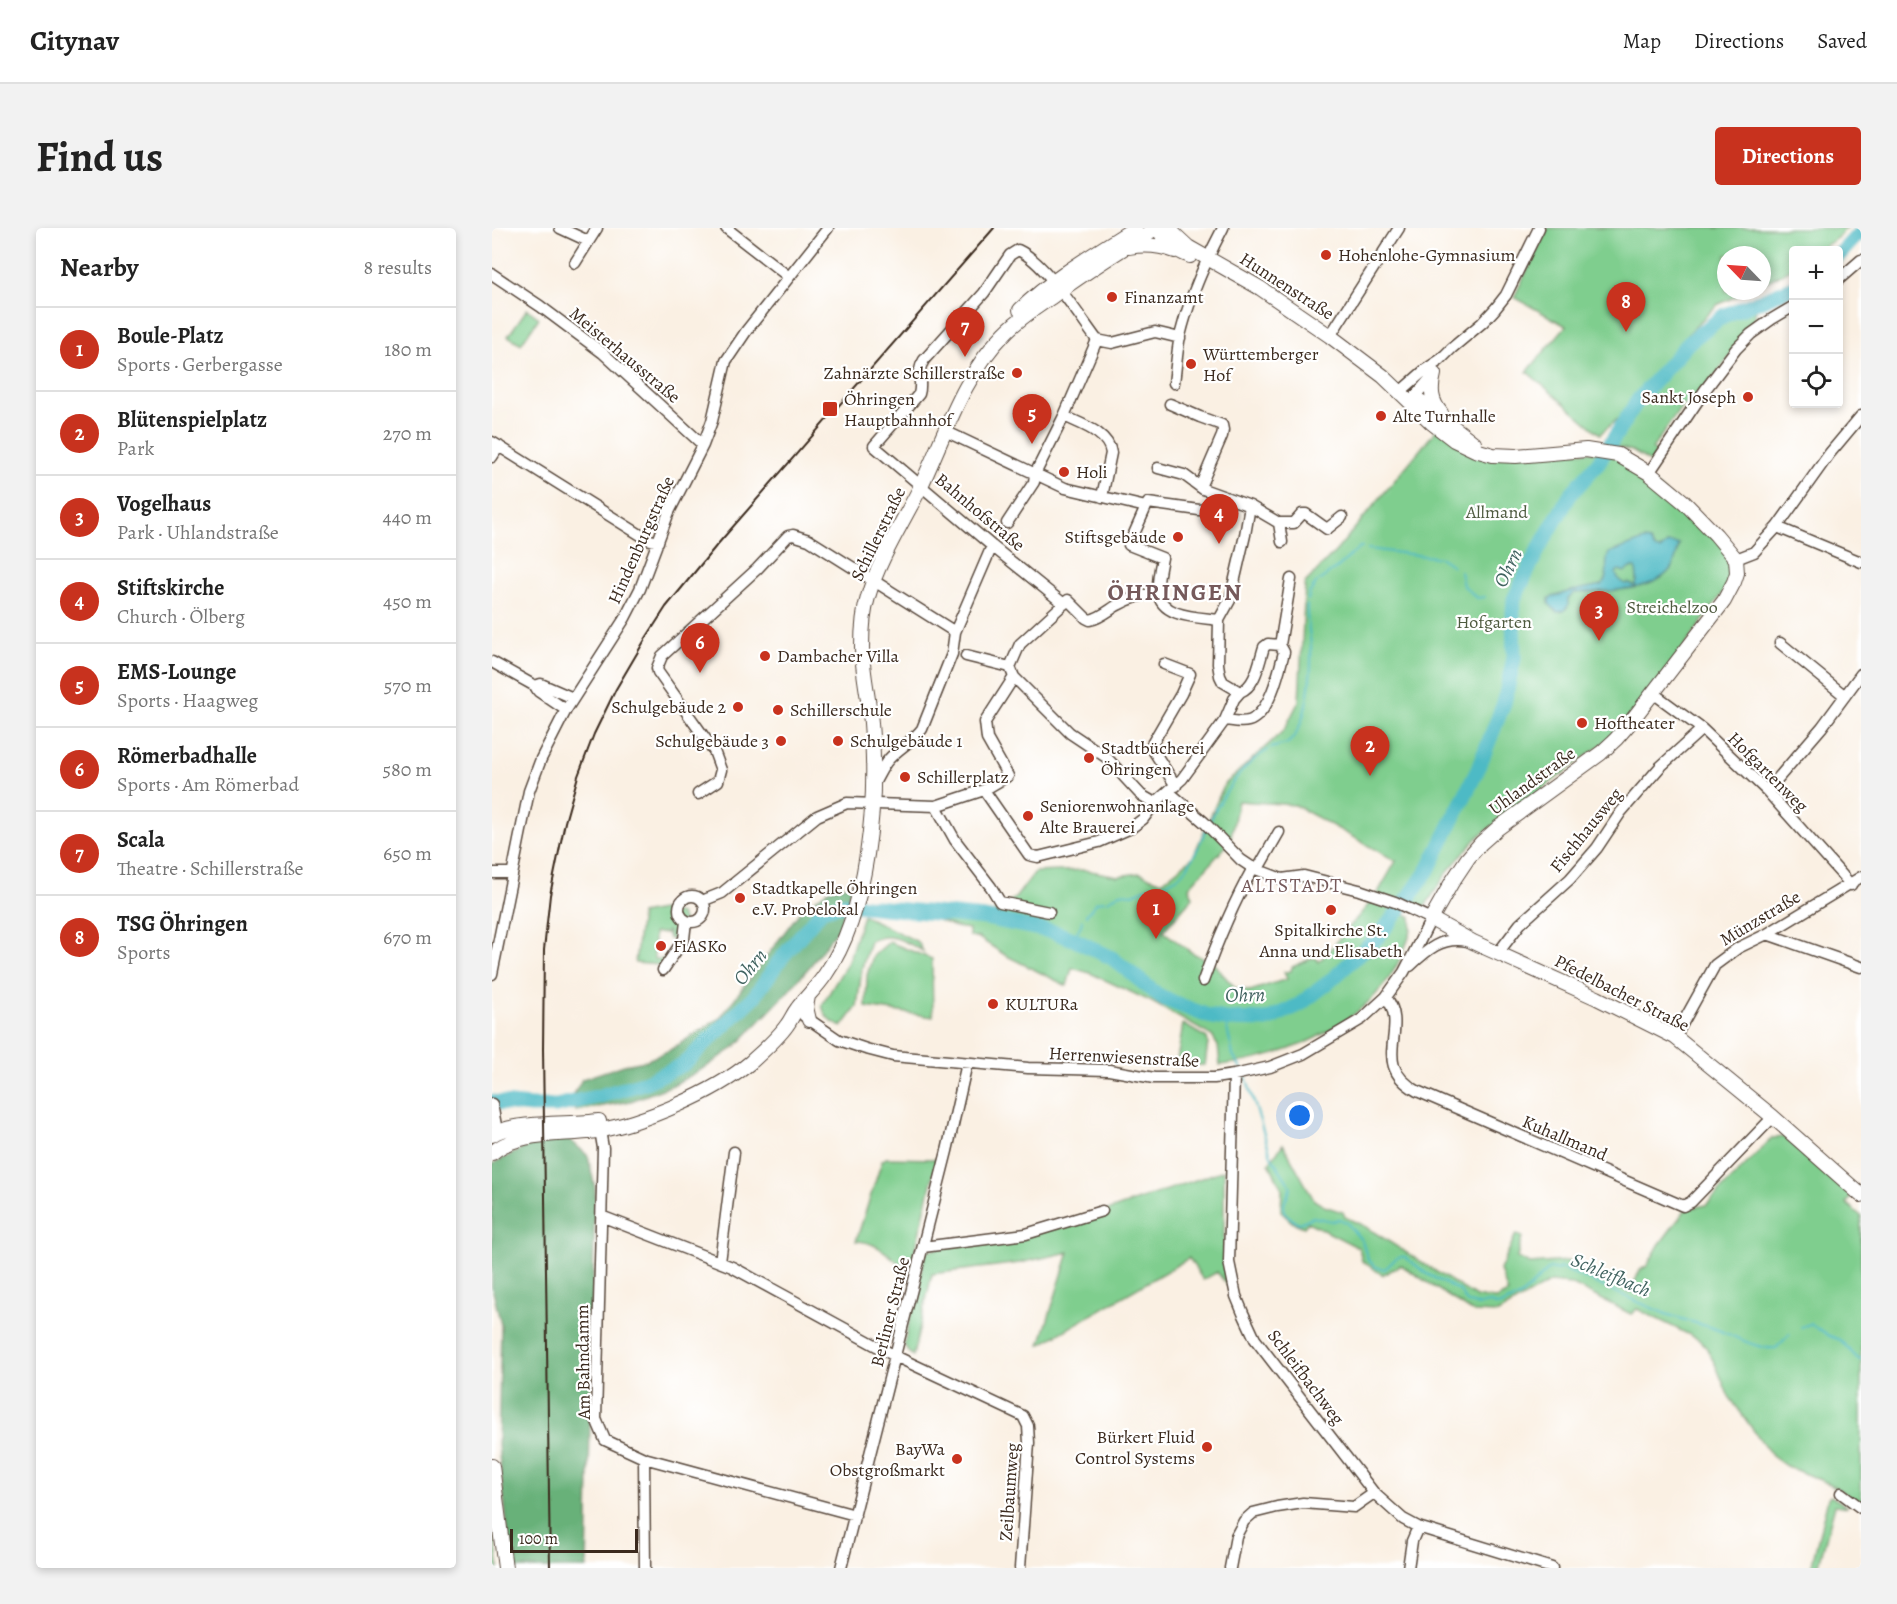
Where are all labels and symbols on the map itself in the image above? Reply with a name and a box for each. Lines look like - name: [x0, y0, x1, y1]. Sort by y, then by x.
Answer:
- place label: Hohenlohe-Gymnasium: [1338, 243, 1516, 267]
- north arrow: [1717, 246, 1771, 300]
- street label: Hunnenstraße: [1235, 247, 1339, 325]
- marker: Hohenlohe-Gymnasium: [1319, 248, 1333, 262]
- pin: 8: [1606, 282, 1646, 332]
- place label: Finanzamt: [1124, 285, 1204, 309]
- marker: Finanzamt: [1105, 290, 1119, 304]
- street label: Meisterhausstraße: [564, 301, 686, 409]
- pin: 7: [946, 308, 984, 357]
- place label: Württemberger Hof: [1202, 342, 1319, 387]
- marker: Württemberger Hof: [1184, 357, 1198, 371]
- place label: Zahnärzte Schillerstraße: [824, 361, 1005, 385]
- marker: Zahnärzte Schillerstraße: [1010, 366, 1024, 380]
- place label: Sankt Joseph: [1642, 385, 1736, 409]
- place label: Öhringen Hauptbahnhof: [844, 387, 955, 432]
- marker: Sankt Joseph: [1741, 390, 1755, 404]
- pin: 5: [1012, 394, 1052, 444]
- marker: Öhringen Hauptbahnhof: [821, 400, 839, 418]
- place label: Alte Turnhalle: [1392, 404, 1496, 428]
- marker: Alte Turnhalle: [1374, 409, 1388, 423]
- place label: Holi: [1076, 460, 1108, 484]
- marker: Holi: [1057, 465, 1071, 479]
- street label: Bahnhofstraße: [930, 467, 1030, 557]
- street label: Hindenburgstraße: [602, 472, 680, 608]
- street label: Schillerstraße: [845, 483, 911, 585]
- pin: 4: [1200, 494, 1238, 544]
- park label: Allmand: [1465, 500, 1528, 524]
- place label: Stiftsgebäude: [1064, 525, 1166, 549]
- marker: Stiftsgebäude: [1171, 530, 1185, 544]
- water label: Ohrn: [1487, 544, 1529, 592]
- district label: ÖHRINGEN: [1107, 576, 1243, 608]
- pin: 3: [1580, 592, 1618, 641]
- park label: Streichelzoo: [1626, 595, 1718, 619]
- park label: Hofgarten: [1456, 610, 1532, 634]
- pin: 6: [680, 624, 720, 673]
- place label: Dambacher Villa: [777, 644, 899, 668]
- marker: Dambacher Villa: [758, 649, 772, 663]
- place label: Schulgebäude 2: [611, 695, 726, 719]
- place label: Schillerschule: [790, 698, 892, 722]
- marker: Schulgebäude 2: [731, 700, 745, 714]
- marker: Schillerschule: [771, 703, 785, 717]
- place label: Hoftheater: [1594, 711, 1675, 735]
- marker: Hoftheater: [1575, 716, 1589, 730]
- pin: 2: [1350, 726, 1390, 776]
- street label: Hofgartenweg: [1723, 727, 1813, 817]
- place label: Schulgebäude 3: [655, 729, 769, 753]
- place label: Schulgebäude 1: [850, 729, 962, 753]
- marker: Schulgebäude 3: [774, 734, 788, 748]
- marker: Schulgebäude 1: [831, 734, 845, 748]
- place label: Stadtbücherei Öhringen: [1101, 736, 1205, 781]
- street label: Uhlandstraße: [1484, 742, 1580, 820]
- marker: Stadtbücherei Öhringen: [1082, 751, 1096, 765]
- place label: Schillerplatz: [917, 765, 1009, 789]
- marker: Schillerplatz: [898, 770, 912, 784]
- street label: Fischhausweg: [1544, 783, 1628, 877]
- place label: Seniorenwohnanlage Alte Brauerei: [1039, 794, 1194, 839]
- marker: Seniorenwohnanlage Alte Brauerei: [1021, 809, 1035, 823]
- district label: ALTSTADT: [1240, 872, 1343, 899]
- place label: Stadtkapelle Öhringen e.V. Probelokal: [752, 876, 917, 921]
- street label: Münzstraße: [1715, 885, 1805, 951]
- pin: 1: [1136, 890, 1176, 939]
- marker: Stadtkapelle Öhringen e.V. Probelokal: [733, 891, 747, 905]
- marker: Spitalkirche St. Anna und Elisabeth: [1324, 903, 1338, 917]
- place label: Spitalkirche St. Anna und Elisabeth: [1258, 918, 1403, 963]
- place label: FiASKo: [673, 934, 727, 958]
- marker: FiASKo: [654, 939, 668, 953]
- water label: Ohrn: [727, 943, 773, 991]
- street label: Pfedelbacher Straße: [1550, 949, 1694, 1037]
- water label: Ohrn: [1225, 981, 1265, 1009]
- place label: KULTURa: [1005, 992, 1079, 1016]
- marker: KULTURa: [986, 997, 1000, 1011]
- street label: Herrenwiesenstraße: [1048, 1041, 1200, 1073]
- your location: [1285, 1101, 1314, 1130]
- street label: Kuhallmand: [1519, 1109, 1612, 1167]
- water label: Schleifbach: [1567, 1246, 1655, 1304]
- street label: Berliner Straße: [865, 1254, 915, 1370]
- street label: Am Bahndamm: [570, 1304, 596, 1421]
- street label: Schleifbachweg: [1262, 1324, 1350, 1430]
- place label: Bürkert Fluid Control Systems: [1075, 1425, 1195, 1470]
- place label: BayWa Obstgroßmarkt: [830, 1437, 946, 1482]
- marker: Bürkert Fluid Control Systems: [1200, 1440, 1214, 1454]
- street label: Zeilbaumweg: [994, 1442, 1024, 1542]
- marker: BayWa Obstgroßmarkt: [950, 1452, 964, 1466]
- scale bar: [510, 1526, 638, 1554]

